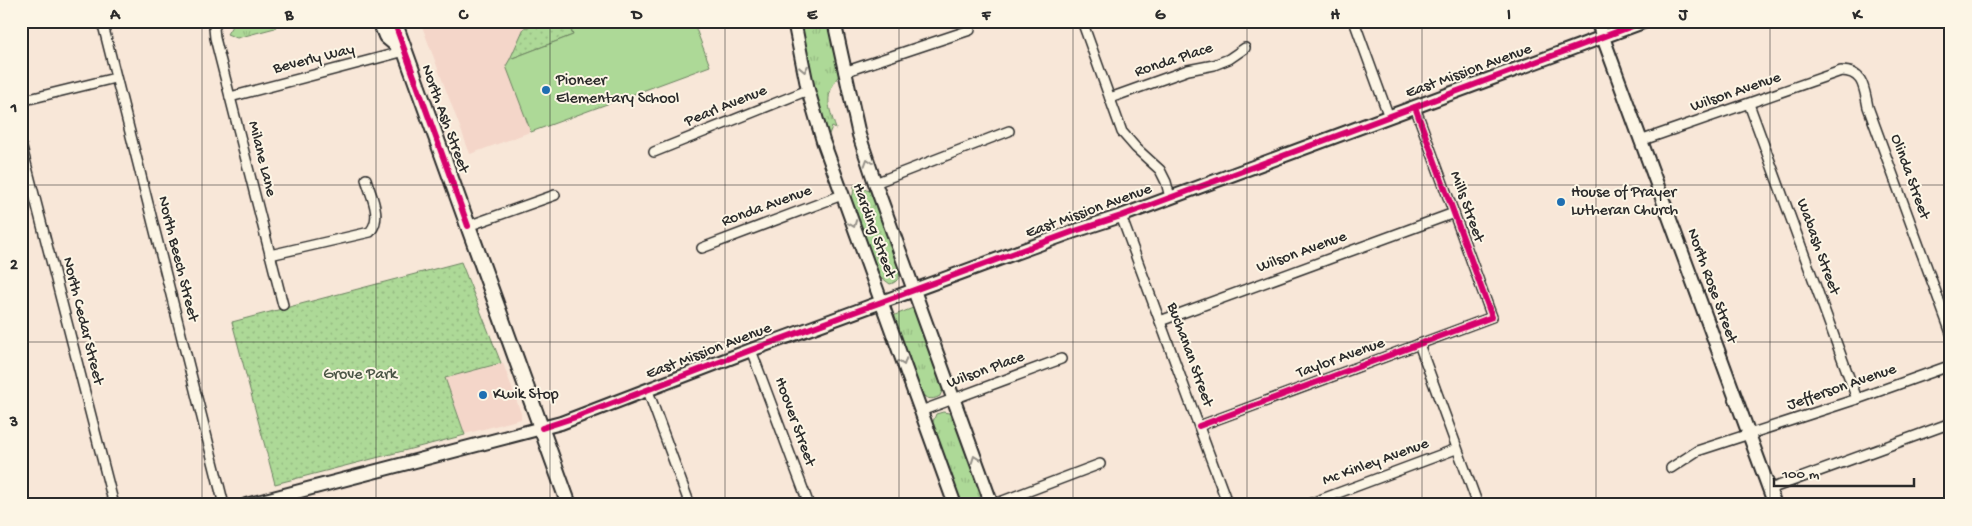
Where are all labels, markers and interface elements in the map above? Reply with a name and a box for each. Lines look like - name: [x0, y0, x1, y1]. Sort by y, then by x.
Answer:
- text: A: [109, 7, 121, 26]
- text: B: [284, 7, 294, 26]
- text: C: [458, 7, 469, 26]
- text: D: [630, 7, 643, 26]
- text: E: [807, 7, 818, 26]
- text: F: [981, 7, 992, 26]
- text: G: [1155, 7, 1166, 26]
- text: H: [1330, 7, 1340, 26]
- text: I: [1507, 7, 1511, 26]
- text: J: [1678, 7, 1689, 26]
- text: K: [1852, 7, 1864, 26]
- street label: Ronda Place: [1132, 39, 1216, 83]
- street label: East Mission Avenue: [1403, 40, 1535, 104]
- street label: Beverly Way: [270, 41, 357, 79]
- street label: North Ash Street: [416, 62, 473, 177]
- one-way arrow: [798, 65, 809, 73]
- street label: Wilson Avenue: [1688, 68, 1784, 117]
- place label: Pioneer Elementary School: [555, 72, 679, 109]
- street label: Pearl Avenue: [681, 82, 771, 132]
- marker: Pioneer Elementary School: [540, 84, 552, 96]
- text: 1: [10, 100, 17, 119]
- street label: Milane Lane: [242, 119, 280, 199]
- street label: Olinda Street: [1885, 132, 1934, 223]
- one-way arrow: [864, 158, 874, 166]
- street label: Mills Street: [1444, 169, 1488, 246]
- street label: East Mission Avenue: [1023, 180, 1155, 244]
- street label: Harding Street: [847, 181, 899, 282]
- street label: Ronda Avenue: [719, 182, 815, 232]
- place label: House of Prayer Lutheran Church: [1571, 184, 1679, 221]
- street label: North Beech Street: [152, 194, 202, 325]
- marker: House of Prayer Lutheran Church: [1555, 196, 1567, 208]
- street label: Wabash Street: [1791, 196, 1844, 299]
- one-way arrow: [847, 219, 857, 228]
- street label: North Rose Street: [1681, 226, 1741, 347]
- street label: Wilson Avenue: [1254, 228, 1350, 278]
- street label: North Cedar Street: [57, 255, 107, 388]
- text: 2: [10, 257, 18, 276]
- street label: Buchanan Street: [1161, 300, 1217, 411]
- street label: East Mission Avenue: [644, 319, 775, 385]
- street label: Taylor Avenue: [1293, 334, 1388, 384]
- street label: Wilson Place: [945, 348, 1028, 394]
- one-way arrow: [897, 357, 907, 366]
- street label: Jefferson Avenue: [1785, 360, 1900, 416]
- park label: Grove Park: [323, 366, 399, 385]
- street label: Hoover Street: [769, 375, 819, 470]
- place label: Kwik Stop: [493, 386, 559, 405]
- marker: Kwik Stop: [477, 389, 489, 401]
- text: 3: [9, 414, 18, 433]
- street label: Mc Kinley Avenue: [1320, 435, 1432, 491]
- one-way arrow: [971, 455, 981, 464]
- scale bar: [1774, 456, 1914, 488]
- text: 100 m: [1781, 466, 1820, 484]

